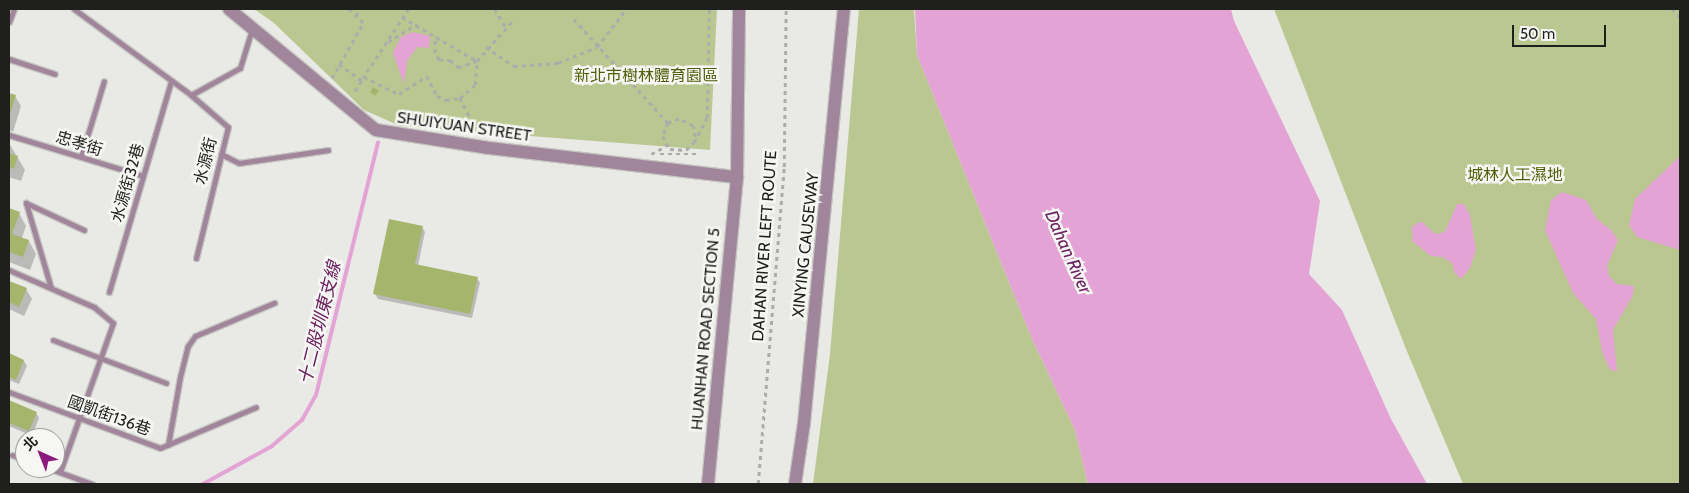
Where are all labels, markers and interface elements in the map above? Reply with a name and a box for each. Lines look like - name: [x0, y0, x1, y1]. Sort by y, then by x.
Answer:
- scale bar: [1514, 15, 1608, 47]
- text: 50 m: [1520, 25, 1555, 43]
- park label: 新北市樹林體育園區: [574, 66, 718, 86]
- street label: SHUIYUAN STREET: [396, 108, 532, 146]
- street label: 忠孝街: [53, 128, 105, 160]
- street label: 水源街: [191, 135, 221, 187]
- street label: 水源街32巷: [108, 141, 148, 225]
- street label: DAHAN RIVER LEFT ROUTE: [749, 150, 781, 342]
- park label: 城林人工濕地: [1467, 165, 1563, 185]
- street label: XINYING CAUSEWAY: [789, 172, 823, 318]
- water label: Dahan River: [1040, 207, 1096, 297]
- street label: HUANHAN ROAD SECTION 5: [688, 227, 724, 431]
- water label: 十二股圳東支線: [294, 259, 346, 387]
- street label: 國凱街136巷: [65, 392, 153, 440]
- north arrow: [15, 428, 65, 478]
- text: 北: [19, 432, 42, 454]

